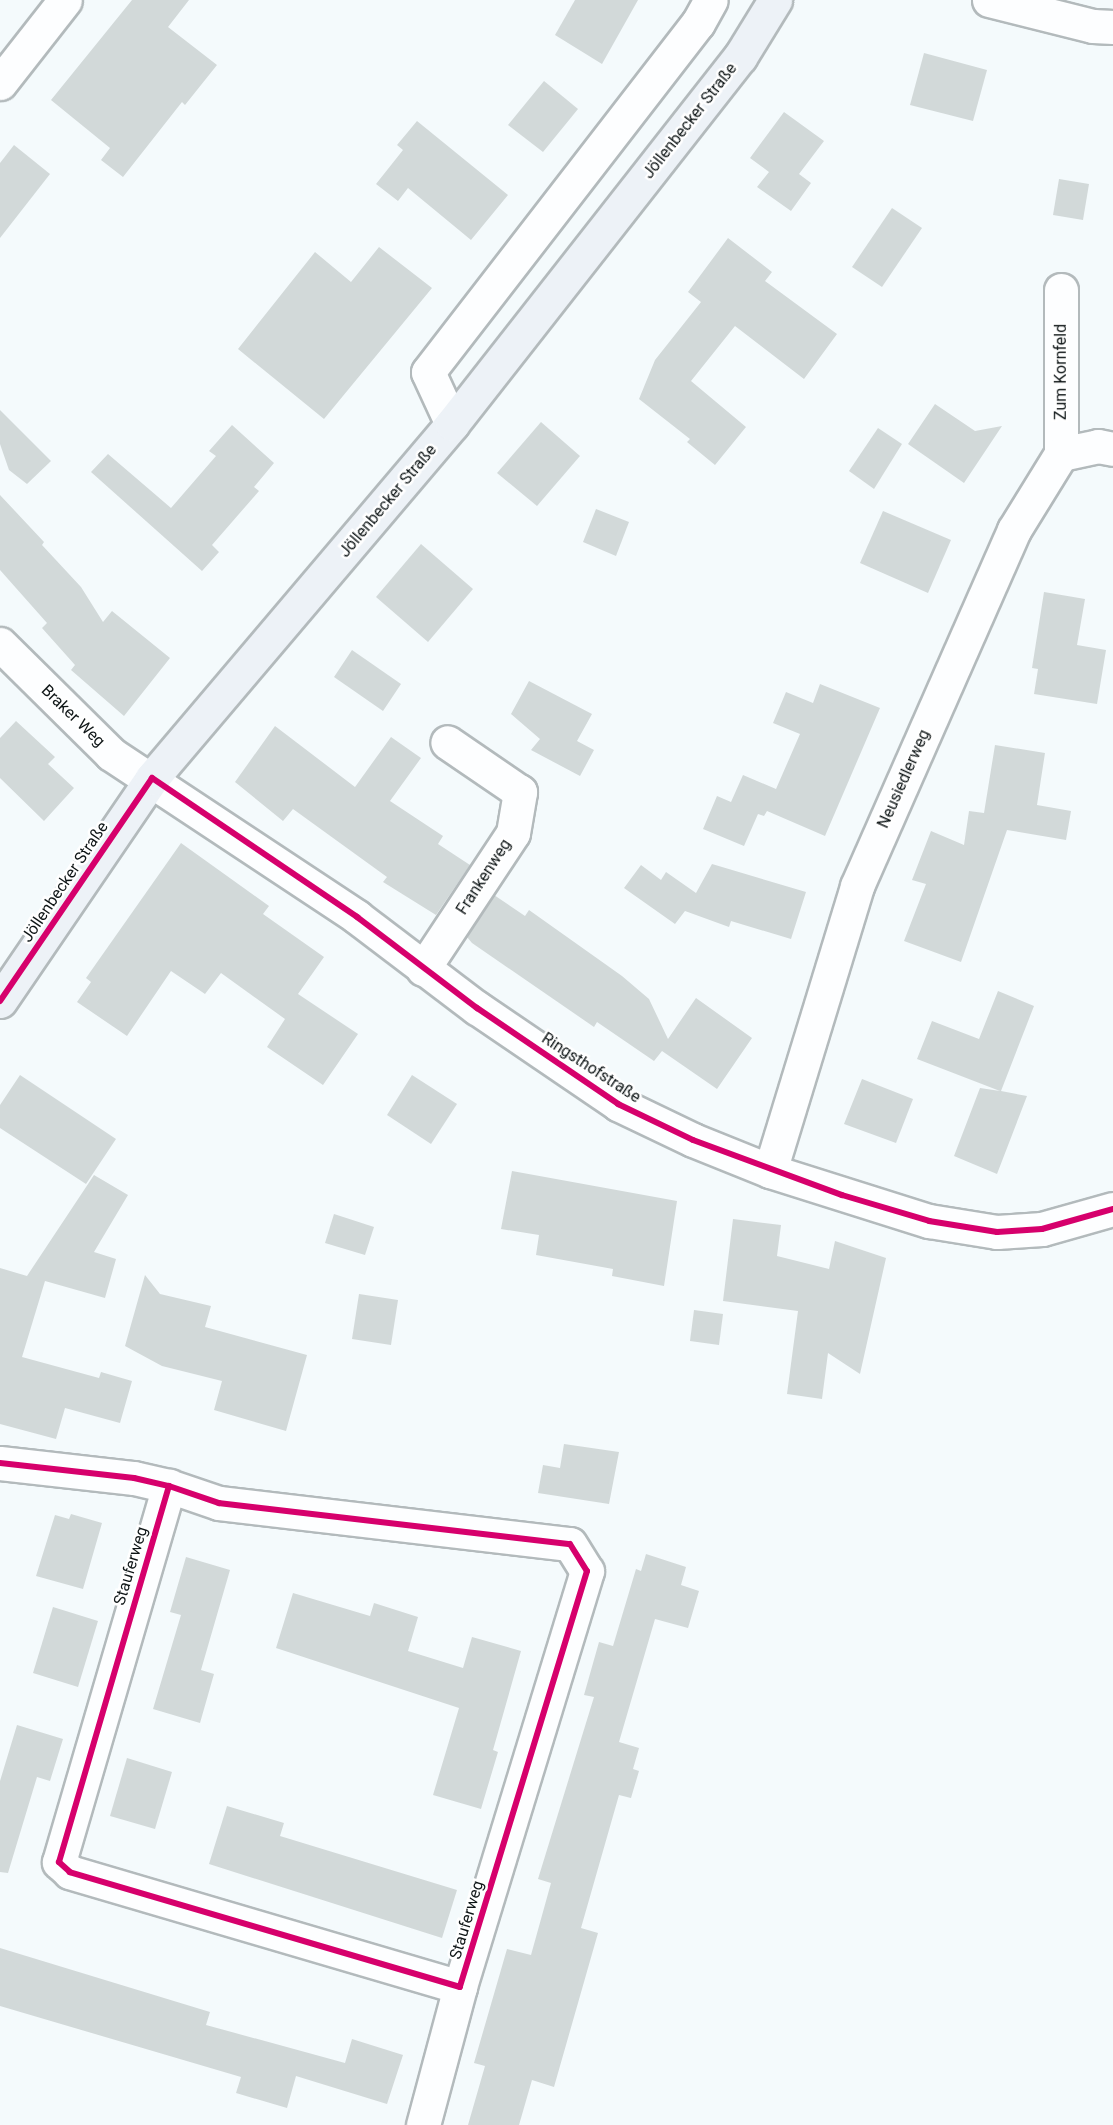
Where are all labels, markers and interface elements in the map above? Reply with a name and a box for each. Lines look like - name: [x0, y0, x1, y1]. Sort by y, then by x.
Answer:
- street label: Jöllenbecker Straße: [639, 59, 741, 183]
- street label: Zum Kornfeld: [1051, 324, 1071, 420]
- street label: Jöllenbecker Straße: [335, 441, 441, 561]
- street label: Braker Weg: [37, 681, 109, 751]
- street label: Neusiedlerweg: [874, 727, 934, 831]
- street label: Jöllenbecker Straße: [18, 818, 112, 946]
- street label: Frankenweg: [453, 836, 515, 918]
- street label: Ringsthofstraße: [538, 1029, 644, 1107]
- street label: Stauferweg: [110, 1524, 152, 1608]
- street label: Stauferweg: [446, 1878, 488, 1962]

